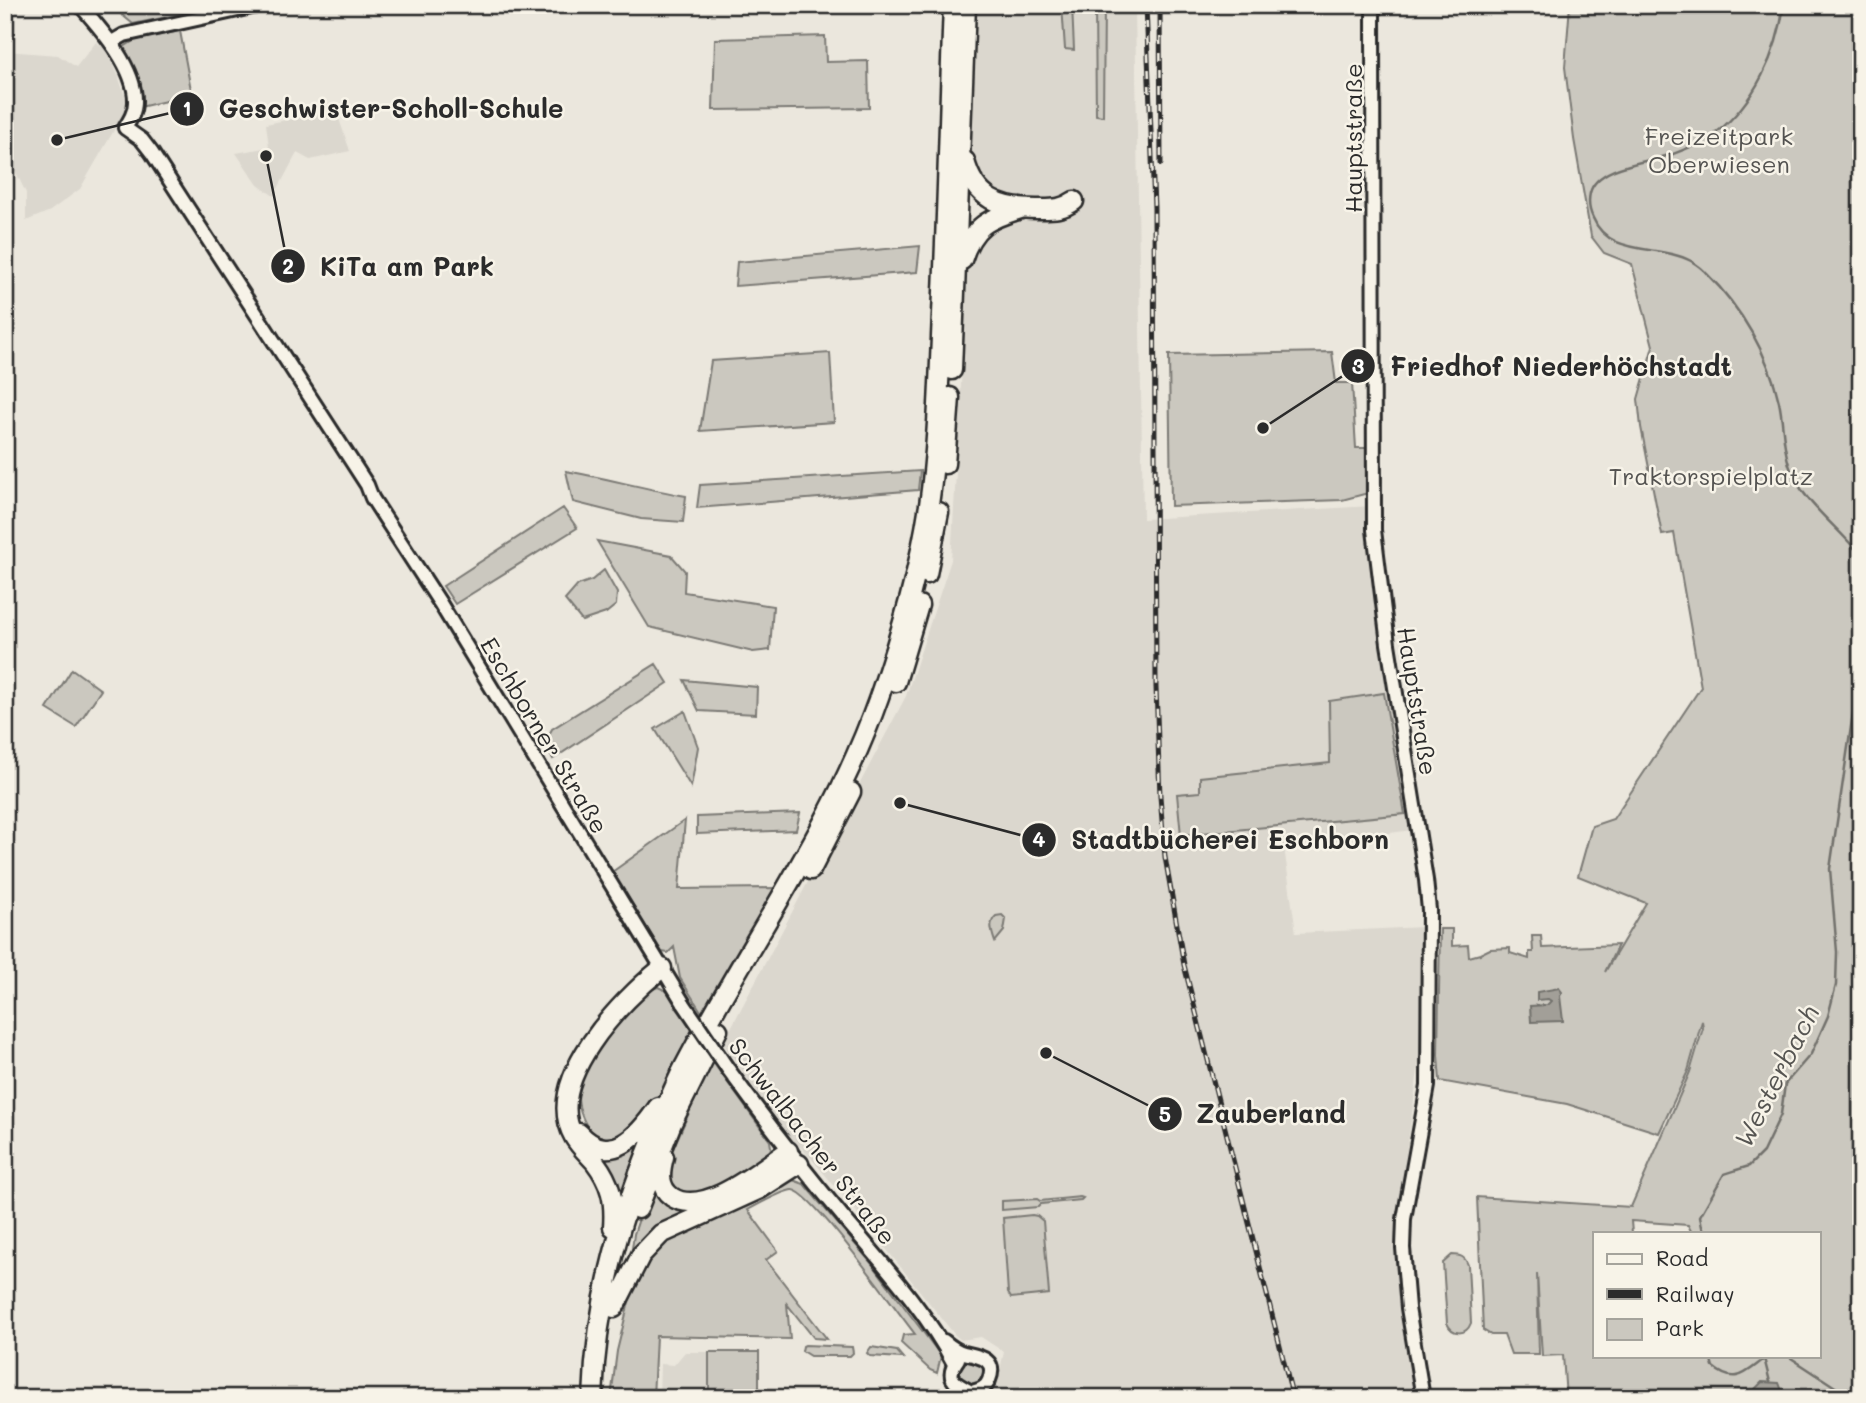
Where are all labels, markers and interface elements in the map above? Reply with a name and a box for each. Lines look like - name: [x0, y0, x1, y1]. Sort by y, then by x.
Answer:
- street label: Hauptstraße: [1337, 63, 1368, 213]
- callout: Geschwister-Scholl-Schule: [169, 85, 577, 132]
- text: Geschwister-Scholl-Schule: [219, 91, 563, 125]
- text: 1: [182, 94, 192, 121]
- park label: Freizeitpark Oberwiesen: [1645, 120, 1793, 179]
- callout: KiTa am Park: [271, 243, 508, 290]
- text: KiTa am Park: [320, 249, 494, 283]
- text: 2: [282, 252, 294, 279]
- callout: Friedhof Niederhöchstadt: [1341, 343, 1746, 390]
- text: Friedhof Niederhöchstadt: [1390, 349, 1732, 383]
- text: 3: [1352, 352, 1364, 379]
- park label: Traktorspielplatz: [1609, 460, 1813, 491]
- street label: Hauptstraße: [1391, 625, 1445, 777]
- street label: Eschborner Straße: [474, 631, 616, 839]
- callout: Stadtbücherei Eschborn: [1022, 817, 1403, 864]
- text: Stadtbücherei Eschborn: [1071, 822, 1389, 856]
- text: 4: [1032, 825, 1046, 852]
- water label: Westerbach: [1726, 999, 1826, 1153]
- street label: Schwalbacher Straße: [722, 1031, 904, 1251]
- callout: Zauberland: [1147, 1091, 1360, 1138]
- text: Zauberland: [1196, 1096, 1346, 1130]
- text: 5: [1159, 1100, 1171, 1127]
- legend: [1593, 1232, 1820, 1358]
- text: Road: [1656, 1244, 1708, 1271]
- text: Railway: [1656, 1280, 1735, 1307]
- text: Park: [1656, 1314, 1704, 1341]

